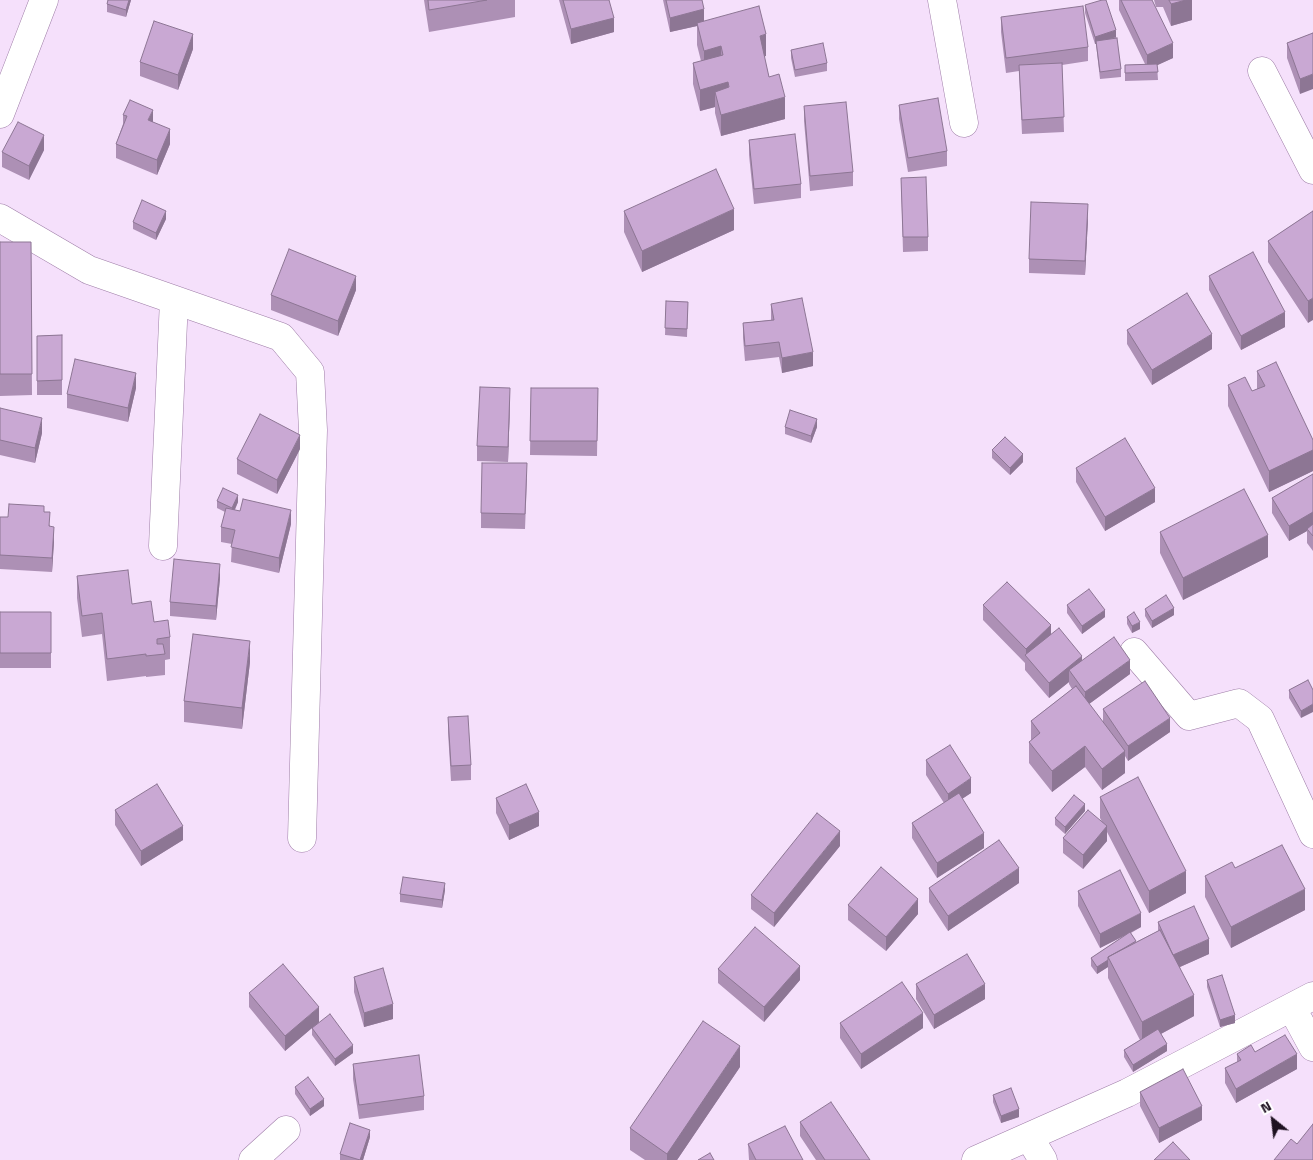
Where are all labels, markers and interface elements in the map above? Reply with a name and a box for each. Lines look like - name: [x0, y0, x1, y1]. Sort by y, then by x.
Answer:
- north arrow: [1248, 1095, 1298, 1145]
- text: N: [1256, 1095, 1275, 1118]

